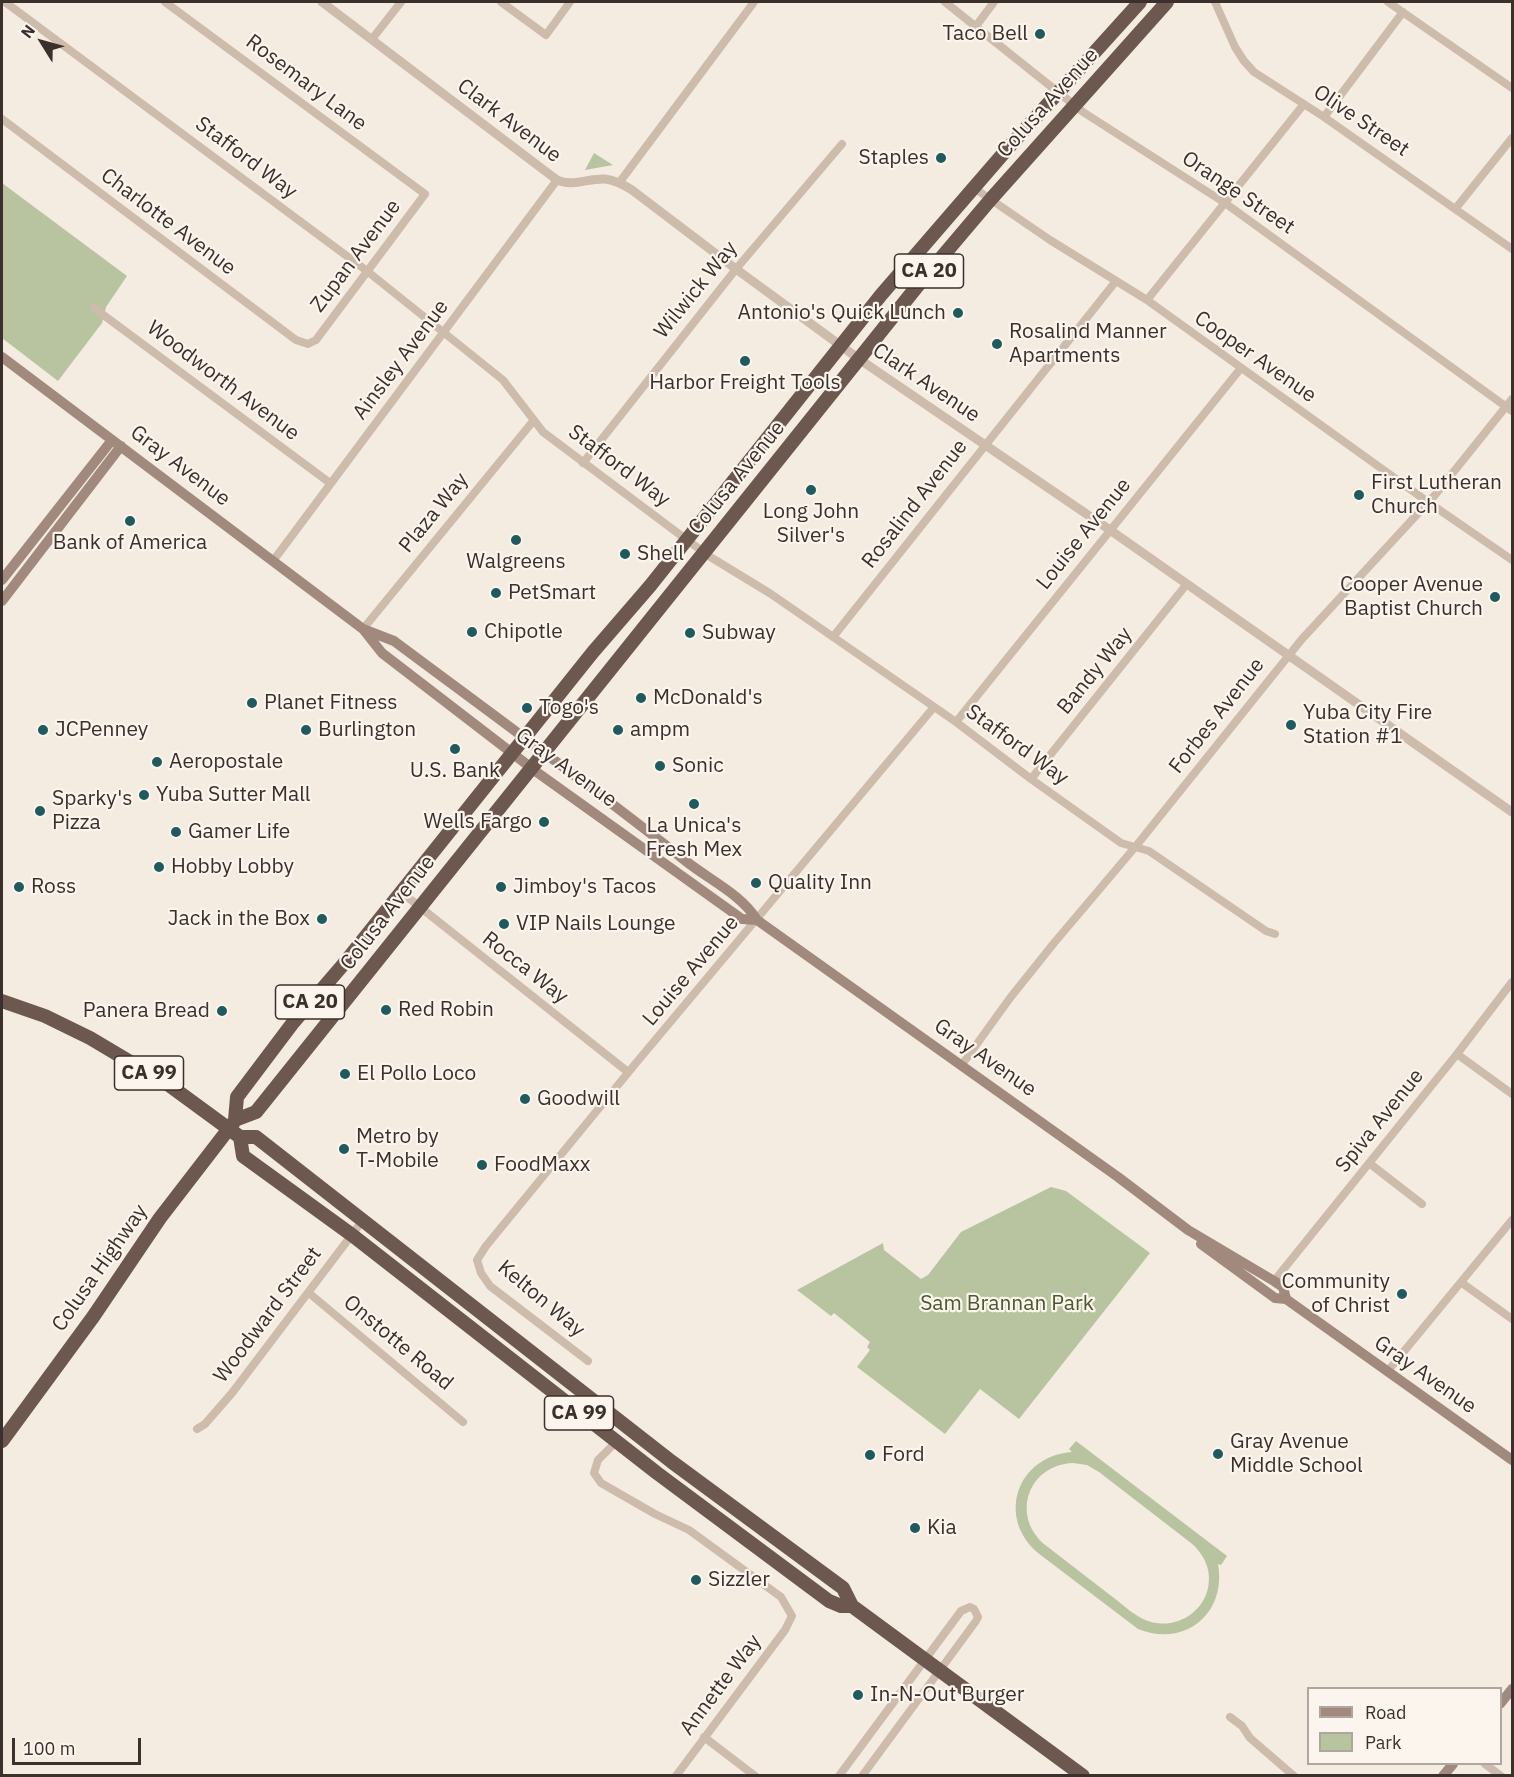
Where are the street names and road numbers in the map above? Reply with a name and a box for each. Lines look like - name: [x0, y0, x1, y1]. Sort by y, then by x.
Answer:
- street label: Rosemary Lane: [241, 29, 371, 137]
- street label: Colusa Avenue: [992, 43, 1104, 163]
- street label: Clark Avenue: [452, 74, 566, 168]
- street label: Olive Street: [1308, 80, 1414, 162]
- street label: Stafford Way: [190, 112, 302, 204]
- street label: Orange Street: [1177, 146, 1299, 240]
- street label: Charlotte Avenue: [96, 163, 240, 281]
- street label: Zupan Avenue: [305, 195, 407, 317]
- street label: Wilwick Way: [649, 236, 743, 344]
- road number: CA 20: [894, 254, 964, 288]
- street label: Ainsley Avenue: [348, 295, 454, 425]
- street label: Cooper Avenue: [1189, 306, 1321, 408]
- street label: Woodworth Avenue: [142, 316, 304, 446]
- street label: Clark Avenue: [868, 338, 984, 428]
- street label: Colusa Avenue: [683, 416, 791, 540]
- street label: Gray Avenue: [125, 420, 235, 512]
- street label: Stafford Way: [563, 420, 675, 512]
- street label: Rosalind Avenue: [857, 435, 973, 573]
- street label: Plaza Way: [394, 468, 474, 558]
- street label: Louise Avenue: [1031, 473, 1137, 595]
- street label: Bandy Way: [1052, 622, 1138, 720]
- street label: Forbes Avenue: [1164, 653, 1270, 779]
- street label: Stafford Way: [961, 699, 1073, 791]
- street label: Gray Avenue: [511, 723, 621, 813]
- street label: Colusa Avenue: [335, 850, 441, 976]
- street label: Louise Avenue: [638, 911, 744, 1031]
- street label: Rocca Way: [477, 927, 573, 1009]
- road number: CA 20: [276, 985, 344, 1019]
- street label: Gray Avenue: [929, 1014, 1041, 1102]
- road number: CA 99: [114, 1056, 184, 1090]
- street label: Spiva Avenue: [1331, 1064, 1429, 1178]
- street label: Colusa Highway: [47, 1200, 153, 1336]
- street label: Woodward Street: [209, 1242, 327, 1388]
- street label: Kelton Way: [492, 1255, 590, 1343]
- street label: Onstotte Road: [338, 1290, 458, 1396]
- street label: Gray Avenue: [1369, 1331, 1481, 1419]
- road number: CA 99: [544, 1396, 614, 1430]
- street label: Annette Way: [675, 1630, 767, 1740]

